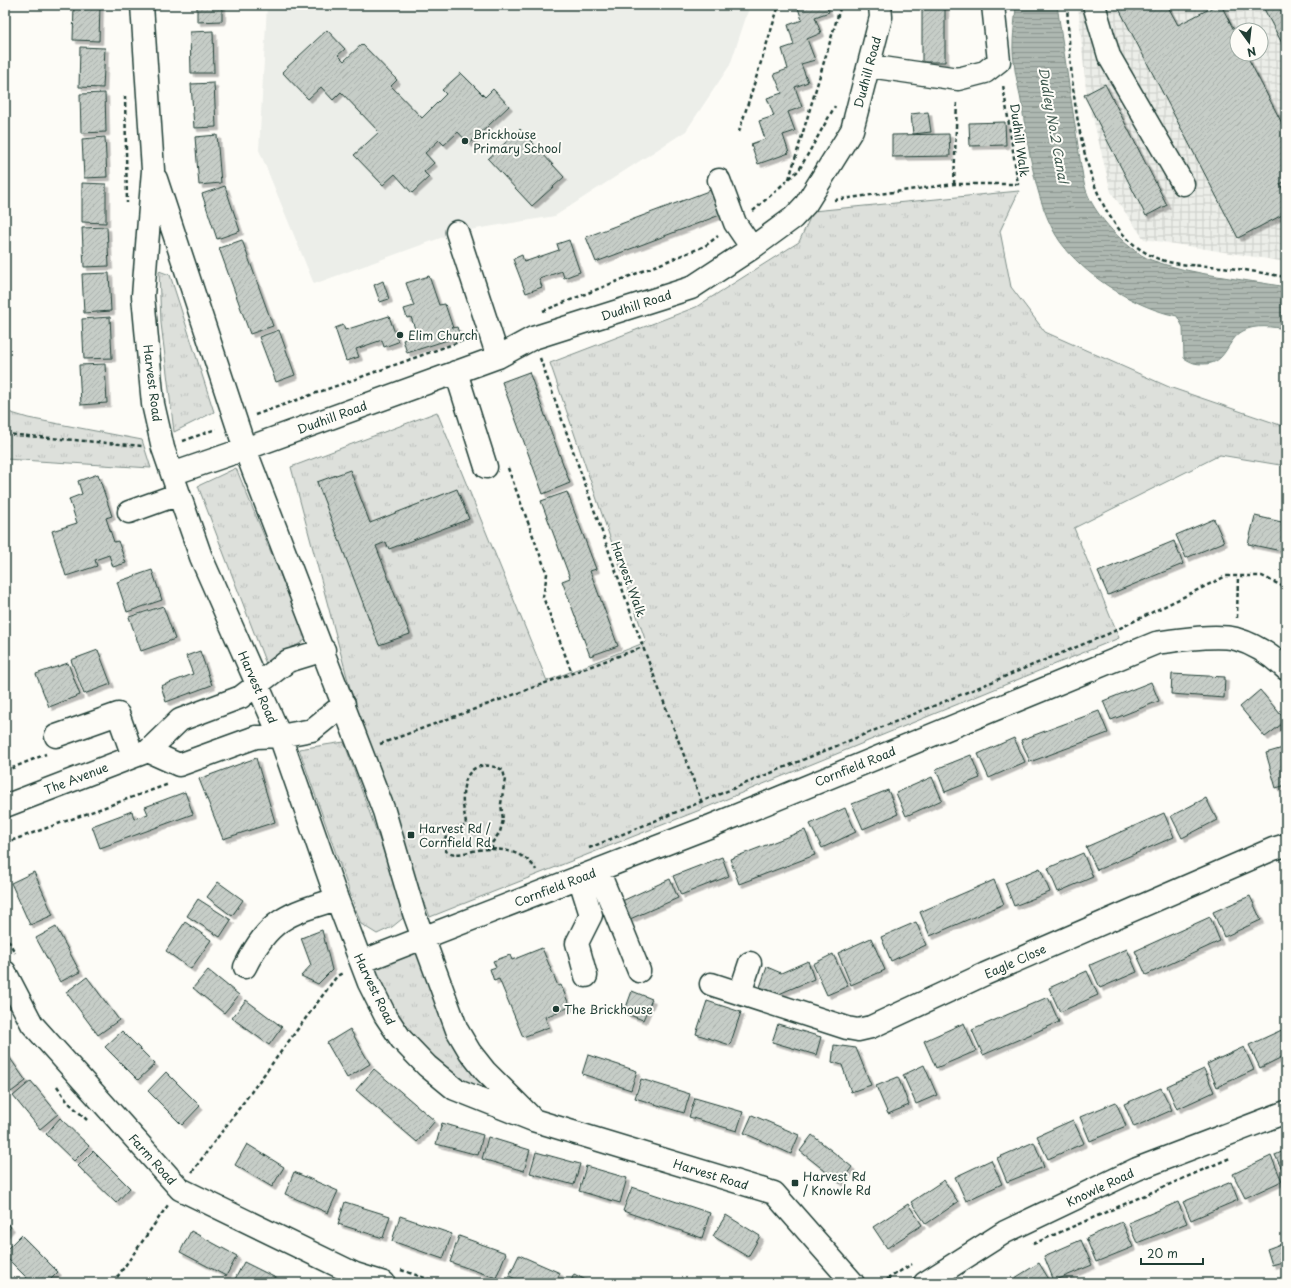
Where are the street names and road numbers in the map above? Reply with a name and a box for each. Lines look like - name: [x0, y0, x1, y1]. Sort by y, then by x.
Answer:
- street label: Dudhill Road: [849, 34, 885, 110]
- street label: Dudhill Walk: [1006, 102, 1034, 178]
- street label: Dudhill Road: [598, 285, 674, 325]
- street label: Harvest Road: [139, 343, 167, 423]
- street label: Dudhill Road: [295, 396, 369, 438]
- street label: Harvest Walk: [607, 539, 651, 619]
- street label: Harvest Road: [234, 648, 282, 726]
- street label: Cornfield Road: [812, 742, 898, 790]
- street label: The Avenue: [41, 757, 111, 798]
- street label: Cornfield Road: [512, 863, 598, 911]
- street label: Eagle Close: [981, 939, 1049, 983]
- street label: Harvest Road: [350, 950, 400, 1028]
- street label: Farm Road: [125, 1129, 181, 1189]
- street label: Harvest Road: [671, 1154, 751, 1194]
- street label: Knowle Road: [1063, 1163, 1137, 1211]

